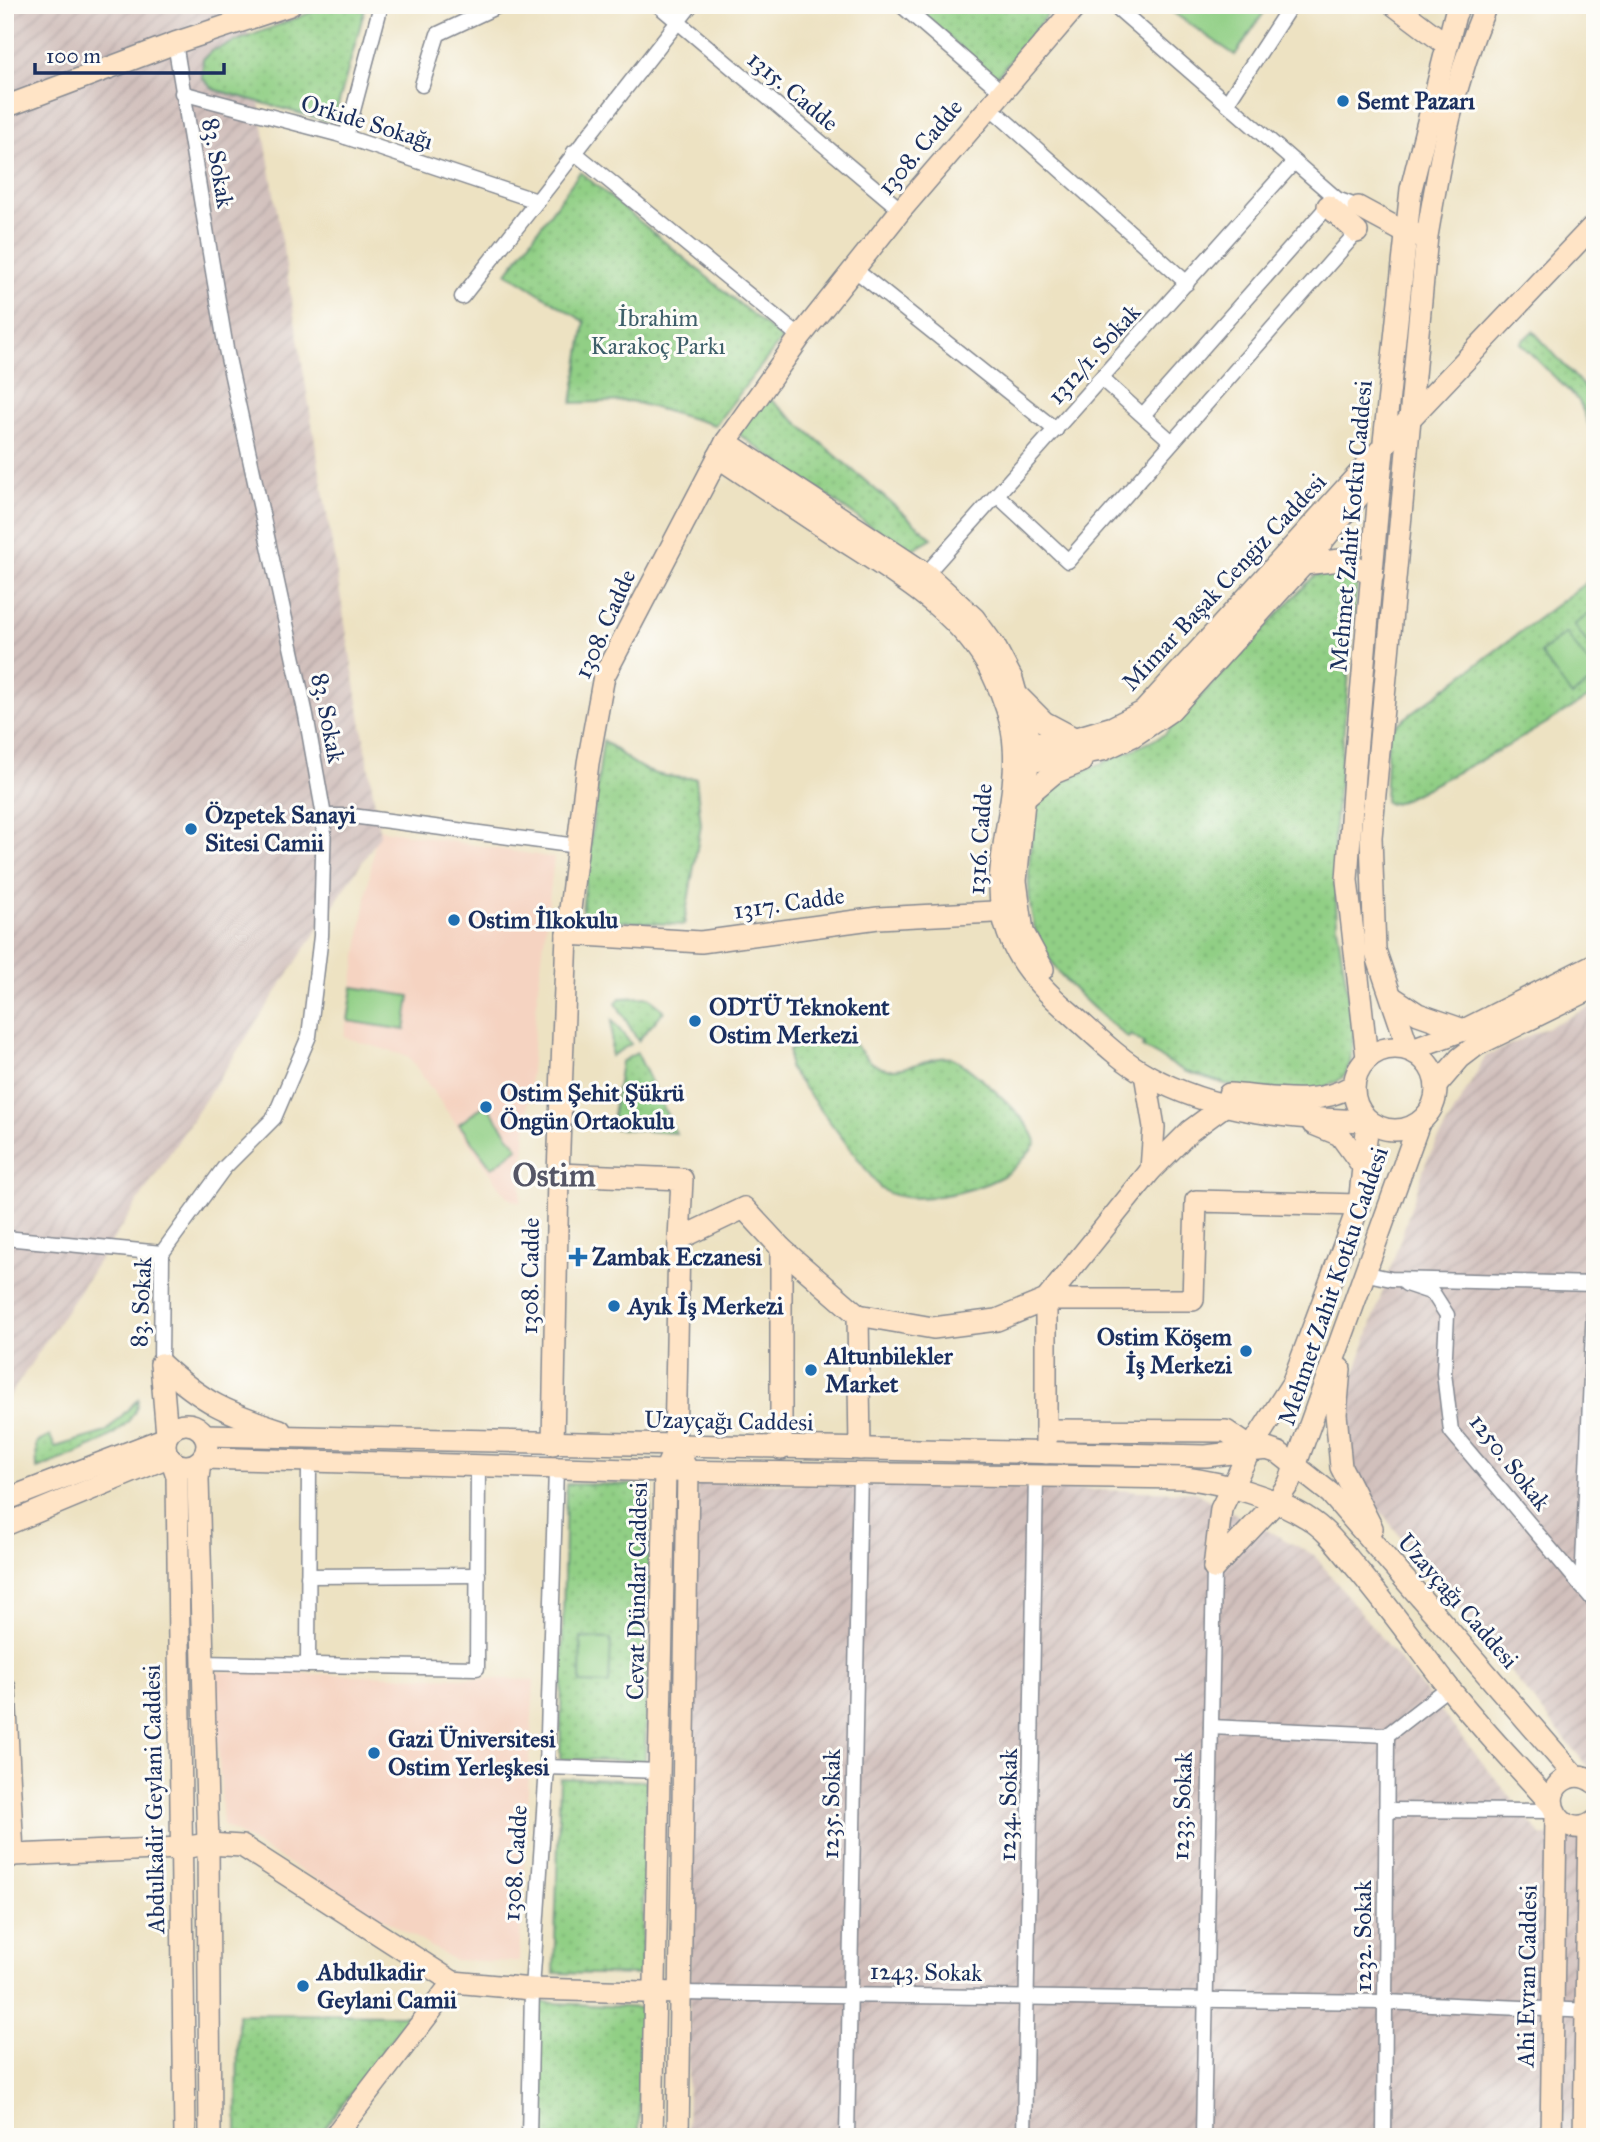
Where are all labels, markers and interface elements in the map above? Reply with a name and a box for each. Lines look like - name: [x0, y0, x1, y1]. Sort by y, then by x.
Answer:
- scale bar: [35, 32, 224, 76]
- text: 100 m: [46, 43, 101, 69]
- street label: 1315. Cadde: [741, 44, 845, 138]
- place label: Semt Pazarı: [1357, 86, 1475, 116]
- street label: Orkide Sokağı: [297, 88, 437, 156]
- street label: 1308. Cadde: [871, 93, 969, 201]
- marker: Semt Pazarı: [1335, 93, 1351, 109]
- street label: 83. Sokak: [195, 116, 241, 211]
- street label: 1312/1. Sokak: [1041, 297, 1147, 410]
- park label: İbrahim Karakoç Parkı: [591, 303, 726, 361]
- street label: Mehmet Zahit Kotku Caddesi: [1323, 379, 1379, 673]
- street label: Mimar Başak Cengiz Caddesi: [1115, 467, 1333, 697]
- street label: 1308. Cadde: [568, 565, 642, 683]
- street label: 83. Sokak: [305, 671, 352, 766]
- street label: 1316. Cadde: [961, 782, 999, 896]
- place label: Özpetek Sanayi Sitesi Camii: [205, 800, 356, 858]
- marker: Özpetek Sanayi Sitesi Camii: [183, 821, 199, 837]
- street label: 1317. Cadde: [732, 880, 846, 926]
- place label: Ostim İlkokulu: [468, 905, 619, 935]
- marker: Ostim İlkokulu: [446, 912, 462, 928]
- place label: ODTÜ Teknokent Ostim Merkezi: [709, 992, 890, 1050]
- marker: ODTÜ Teknokent Ostim Merkezi: [687, 1013, 703, 1029]
- place label: Ostim Şehit Şükrü Öngün Ortaokulu: [500, 1078, 685, 1136]
- marker: Ostim Şehit Şükrü Öngün Ortaokulu: [478, 1099, 494, 1115]
- street label: Mehmet Zahit Kotku Caddesi: [1271, 1142, 1395, 1429]
- district label: Ostim: [512, 1156, 596, 1195]
- street label: 1308. Cadde: [514, 1217, 546, 1335]
- place label: Zambak Eczanesi: [592, 1242, 763, 1272]
- marker: Zambak Eczanesi: [570, 1249, 586, 1265]
- street label: 83. Sokak: [124, 1255, 158, 1348]
- place label: Ayık İş Merkezi: [626, 1291, 784, 1321]
- marker: Ayık İş Merkezi: [606, 1298, 622, 1314]
- place label: Ostim Köşem İş Merkezi: [1097, 1322, 1233, 1380]
- place label: Altunbilekler Market: [823, 1341, 954, 1399]
- marker: Ostim Köşem İş Merkezi: [1238, 1343, 1254, 1359]
- marker: Altunbilekler Market: [803, 1362, 819, 1378]
- street label: Uzayçağı Caddesi: [644, 1405, 814, 1437]
- street label: 1250. Sokak: [1463, 1408, 1558, 1517]
- street label: Cevat Dündar Caddesi: [620, 1481, 654, 1701]
- street label: Uzayçağı Caddesi: [1391, 1527, 1525, 1675]
- street label: Abdulkadir Geylani Caddesi: [137, 1664, 171, 1935]
- place label: Gazi Üniversitesi Ostim Yerleşkesi: [388, 1724, 556, 1782]
- marker: Gazi Üniversitesi Ostim Yerleşkesi: [366, 1745, 382, 1761]
- street label: 1234. Sokak: [992, 1747, 1024, 1862]
- street label: 1235. Sokak: [815, 1748, 847, 1859]
- street label: 1233. Sokak: [1165, 1750, 1199, 1861]
- street label: 1308. Cadde: [496, 1804, 534, 1922]
- street label: 1232. Sokak: [1348, 1879, 1378, 1992]
- street label: Ahi Evran Caddesi: [1510, 1884, 1544, 2069]
- street label: 1243. Sokak: [869, 1956, 984, 1988]
- place label: Abdulkadir Geylani Camii: [315, 1957, 457, 2015]
- marker: Abdulkadir Geylani Camii: [295, 1978, 311, 1994]

